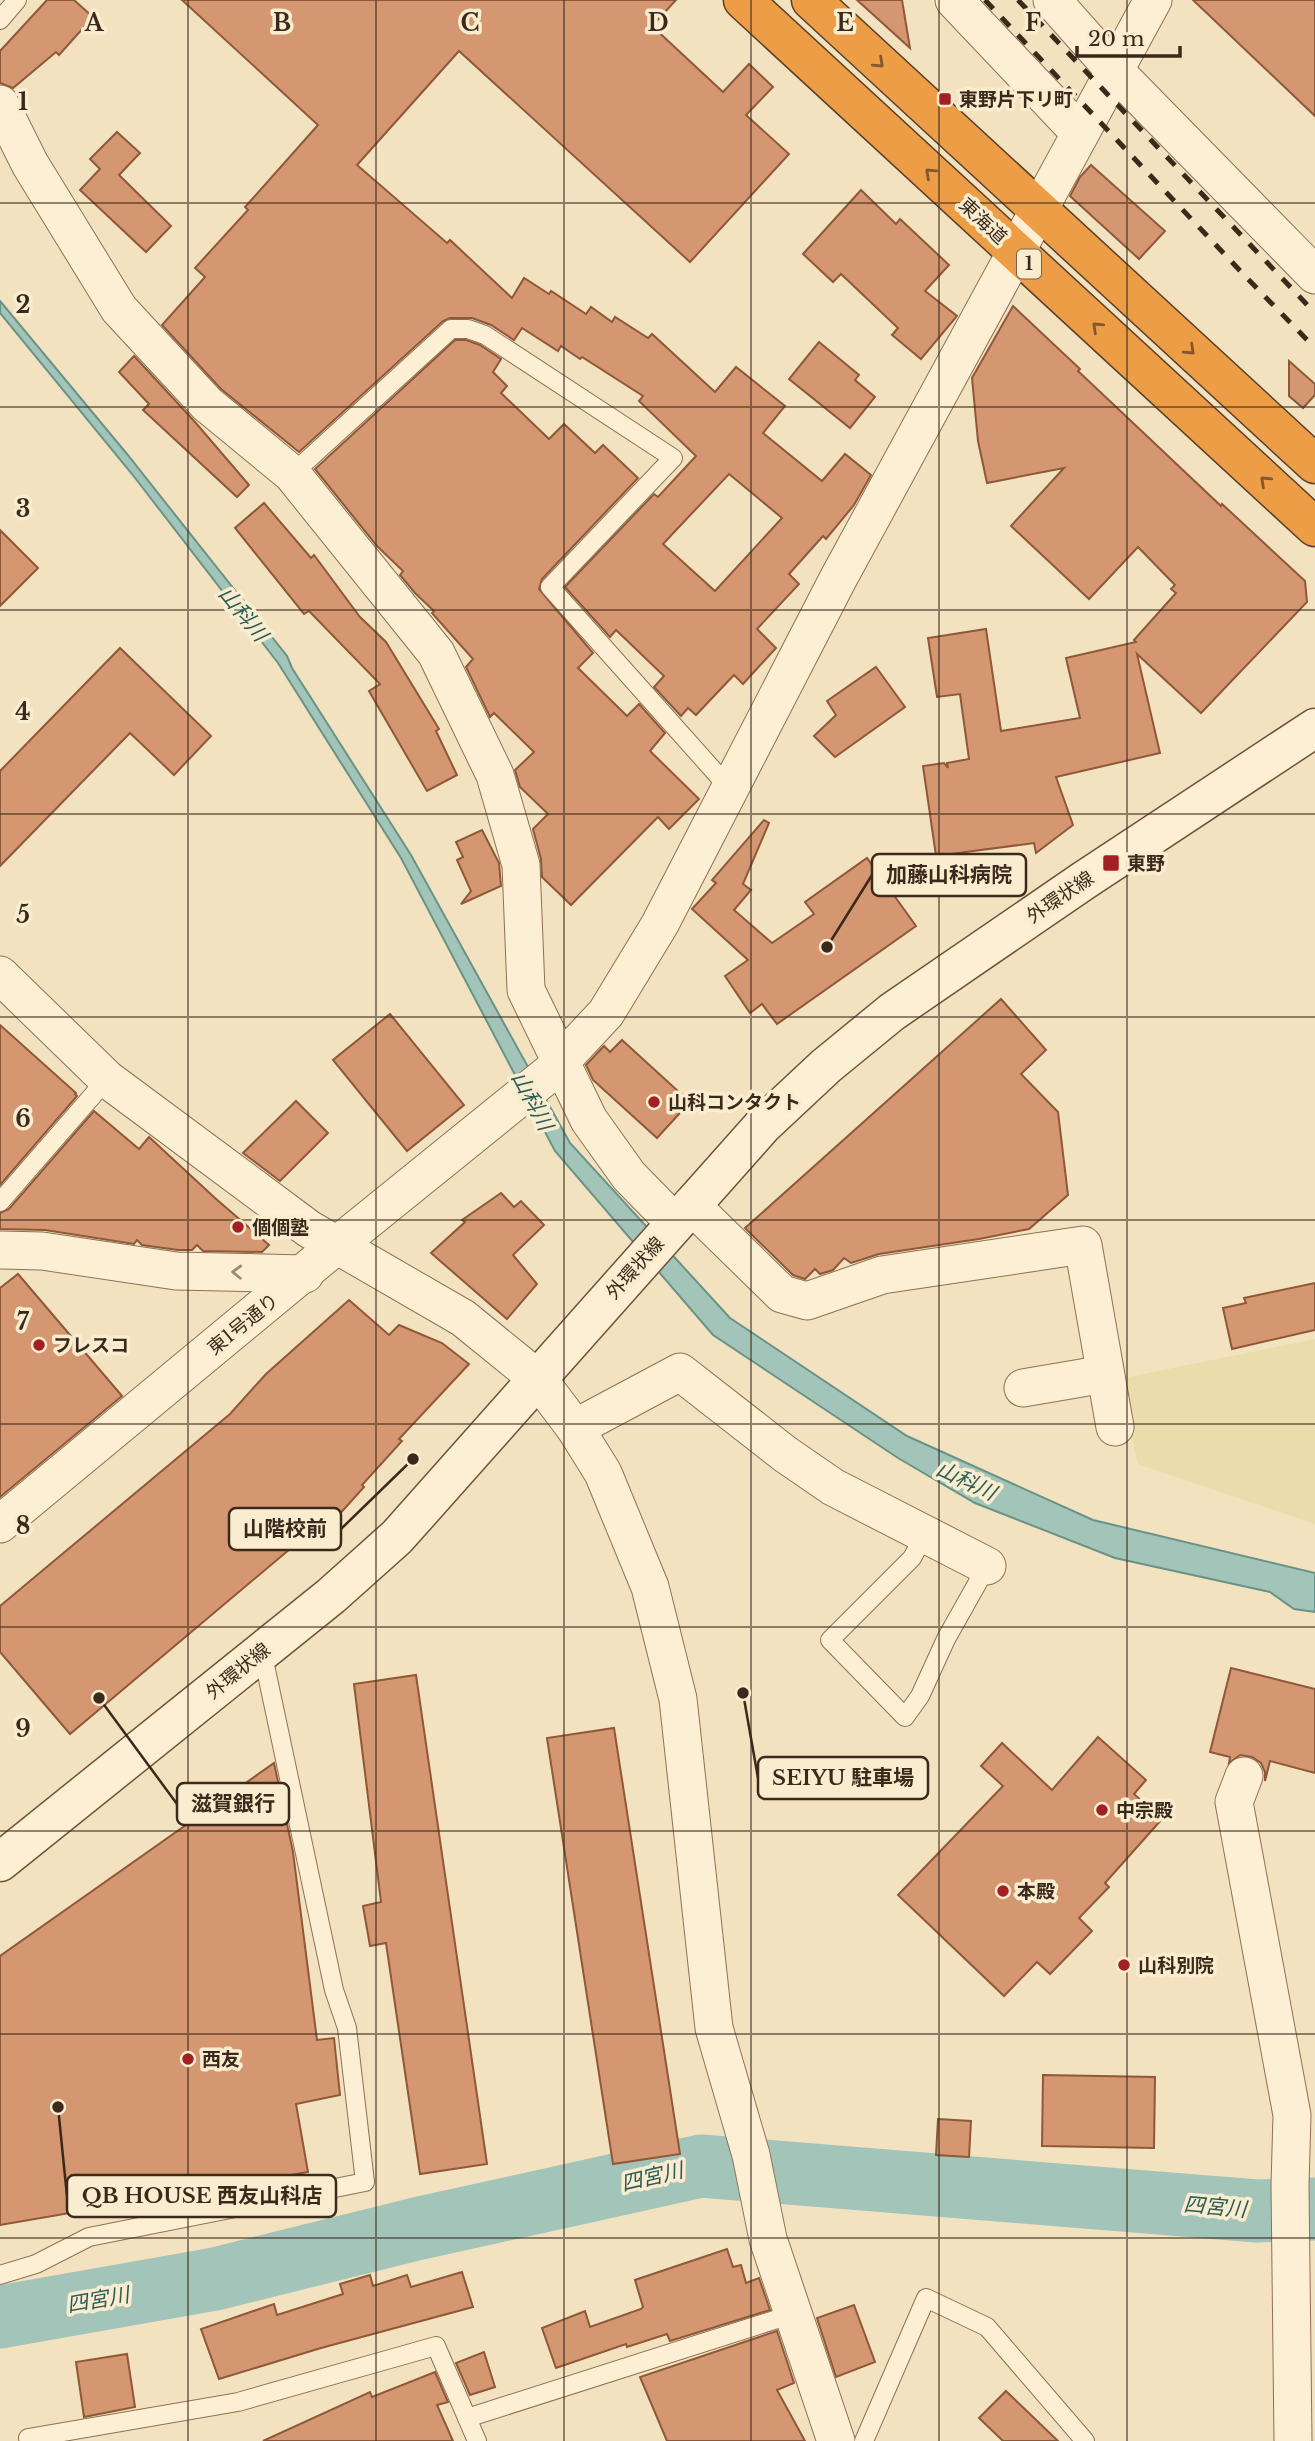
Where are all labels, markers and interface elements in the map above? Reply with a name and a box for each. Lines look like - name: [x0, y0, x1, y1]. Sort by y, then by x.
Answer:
- text: A: [84, 9, 105, 37]
- text: B: [273, 9, 291, 37]
- text: C: [461, 9, 479, 37]
- text: D: [647, 9, 669, 37]
- text: E: [836, 9, 854, 37]
- text: F: [1025, 9, 1041, 37]
- scale bar: [1077, 14, 1180, 58]
- text: 20 m: [1088, 26, 1145, 52]
- one-way arrow: [871, 54, 884, 67]
- text: 1: [18, 88, 28, 116]
- place label: 東野片下リ町: [959, 88, 1073, 111]
- marker: 東野片下リ町: [937, 91, 953, 107]
- one-way arrow: [925, 169, 938, 181]
- street label: 東海道: [954, 193, 1012, 249]
- road number: 1: [1017, 250, 1041, 278]
- text: 2: [16, 291, 30, 319]
- one-way arrow: [1092, 323, 1105, 335]
- one-way arrow: [1182, 341, 1195, 354]
- one-way arrow: [1260, 477, 1273, 489]
- text: 3: [16, 495, 30, 523]
- water label: 山科川: [213, 581, 274, 648]
- text: 4: [15, 698, 31, 726]
- place label: 東野: [1127, 852, 1165, 875]
- marker: 東野: [1101, 853, 1121, 873]
- callout: 加藤山科病院: [872, 854, 1026, 896]
- text: 加藤山科病院: [886, 862, 1012, 888]
- street label: 外環状線: [1022, 866, 1098, 928]
- text: 5: [16, 901, 30, 929]
- water label: 山科川: [506, 1067, 559, 1137]
- place label: 山科コンタクト: [668, 1091, 801, 1114]
- marker: 山科コンタクト: [646, 1094, 662, 1110]
- text: 6: [15, 1105, 31, 1133]
- place label: 個個塾: [252, 1216, 309, 1239]
- marker: 個個塾: [230, 1219, 246, 1235]
- street label: 外環状線: [601, 1232, 669, 1304]
- one-way arrow: [231, 1265, 242, 1280]
- street label: 東1号通り: [203, 1288, 283, 1360]
- text: 7: [17, 1308, 30, 1336]
- place label: フレスコ: [53, 1334, 129, 1357]
- marker: フレスコ: [31, 1337, 47, 1353]
- water label: 山科川: [932, 1456, 1002, 1507]
- callout: 山階校前: [229, 1508, 341, 1550]
- text: 8: [16, 1512, 30, 1540]
- text: 山階校前: [243, 1516, 327, 1542]
- street label: 外環状線: [201, 1638, 275, 1704]
- text: 9: [15, 1715, 31, 1743]
- callout: SEIYU 駐車場: [758, 1757, 928, 1799]
- text: SEIYU 駐車場: [772, 1765, 914, 1791]
- callout: 滋賀銀行: [177, 1783, 289, 1825]
- text: 滋賀銀行: [191, 1791, 275, 1817]
- place label: 中宗殿: [1116, 1799, 1173, 1822]
- marker: 中宗殿: [1094, 1802, 1110, 1818]
- place label: 本殿: [1017, 1880, 1055, 1903]
- marker: 本殿: [995, 1883, 1011, 1899]
- place label: 山科別院: [1138, 1954, 1214, 1977]
- marker: 山科別院: [1116, 1957, 1132, 1973]
- place label: 西友: [202, 2048, 240, 2071]
- marker: 西友: [180, 2051, 196, 2067]
- water label: 四宮川: [618, 2157, 688, 2197]
- callout: QB HOUSE 西友山科店: [67, 2175, 336, 2217]
- text: QB HOUSE 西友山科店: [82, 2183, 322, 2209]
- water label: 四宮川: [1182, 2191, 1250, 2223]
- water label: 四宮川: [65, 2281, 133, 2318]

